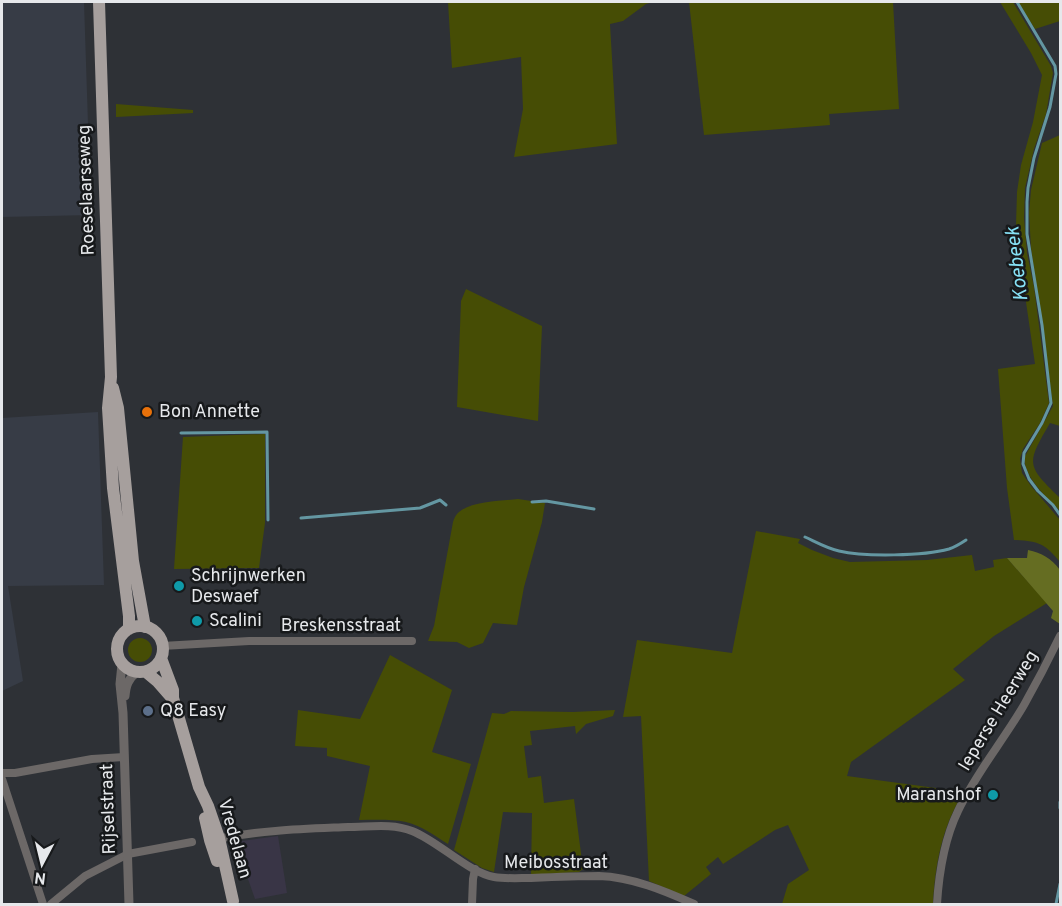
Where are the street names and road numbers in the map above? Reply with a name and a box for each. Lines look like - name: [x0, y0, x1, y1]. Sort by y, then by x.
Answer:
- street label: Roeselaarseweg: [73, 124, 101, 256]
- street label: Breskensstraat: [281, 615, 401, 638]
- street label: Ieperse Heerweg: [954, 646, 1044, 776]
- street label: Rijselstraat: [96, 763, 122, 855]
- street label: Vredelaan: [212, 797, 256, 881]
- street label: Meibosstraat: [504, 852, 608, 875]

